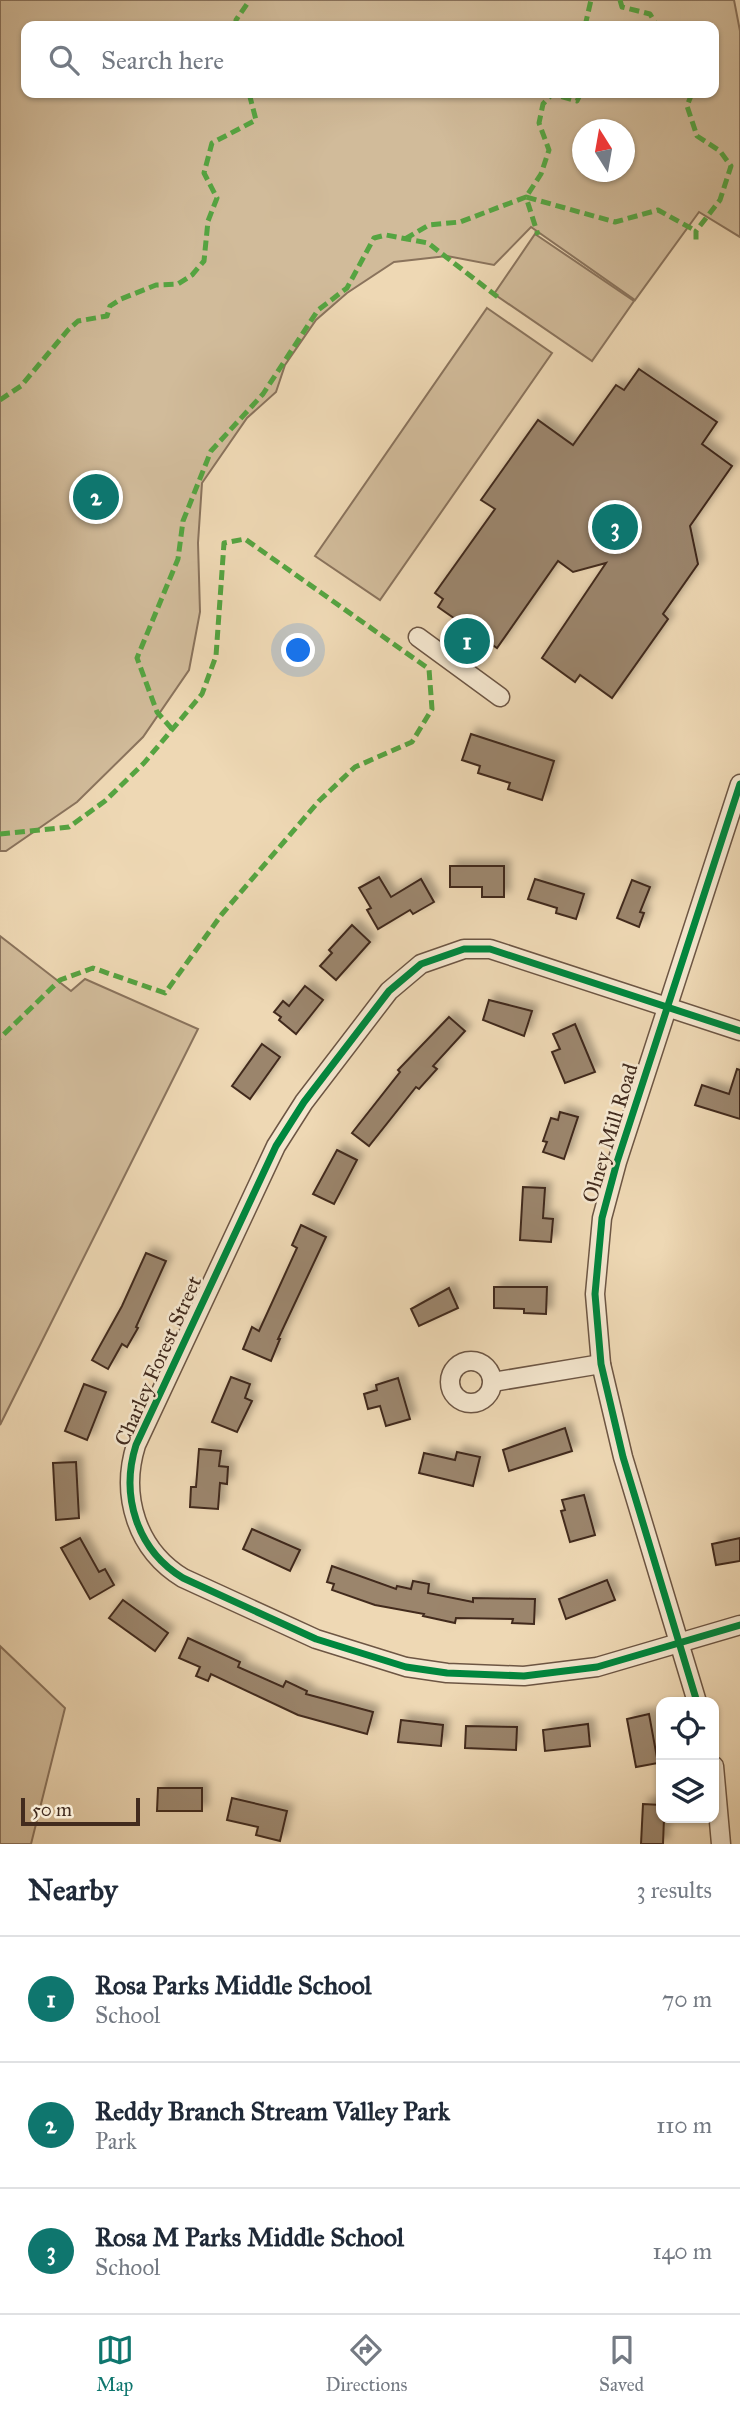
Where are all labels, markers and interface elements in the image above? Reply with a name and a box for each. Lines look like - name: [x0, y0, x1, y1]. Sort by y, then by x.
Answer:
- search box: [21, 21, 719, 98]
- icon: search: [45, 41, 83, 79]
- text: Search here: [101, 44, 224, 76]
- north arrow: [572, 119, 635, 182]
- pin: 2: [73, 471, 119, 523]
- pin: 3: [592, 501, 638, 553]
- pin: 1: [444, 615, 490, 667]
- your location: [281, 633, 315, 667]
- street label: Olney Mill Road: [577, 1060, 644, 1206]
- street label: Charley Forest Street: [109, 1271, 207, 1450]
- map controls: [656, 1697, 719, 1823]
- button: locate: [656, 1697, 719, 1760]
- button: layers: [656, 1760, 719, 1823]
- scale bar: [21, 1795, 140, 1827]
- text: 50 m: [32, 1798, 72, 1821]
- text: Nearby: [28, 1872, 118, 1908]
- text: 3 results: [636, 1876, 712, 1904]
- text: Rosa Parks Middle School: [95, 1969, 372, 2001]
- text: 1: [46, 1985, 56, 2013]
- text: 70 m: [662, 1985, 712, 2013]
- text: School: [95, 2001, 160, 2029]
- text: Reddy Branch Stream Valley Park: [95, 2095, 450, 2127]
- text: 2: [45, 2111, 57, 2139]
- text: 110 m: [656, 2111, 712, 2139]
- text: Park: [95, 2127, 137, 2155]
- text: Rosa M Parks Middle School: [95, 2221, 404, 2253]
- text: 3: [46, 2237, 56, 2265]
- text: 140 m: [652, 2237, 712, 2265]
- text: School: [95, 2253, 160, 2281]
- tab: Map: [96, 2331, 134, 2396]
- tab: Directions: [325, 2331, 407, 2396]
- tab: Saved: [599, 2331, 644, 2396]

